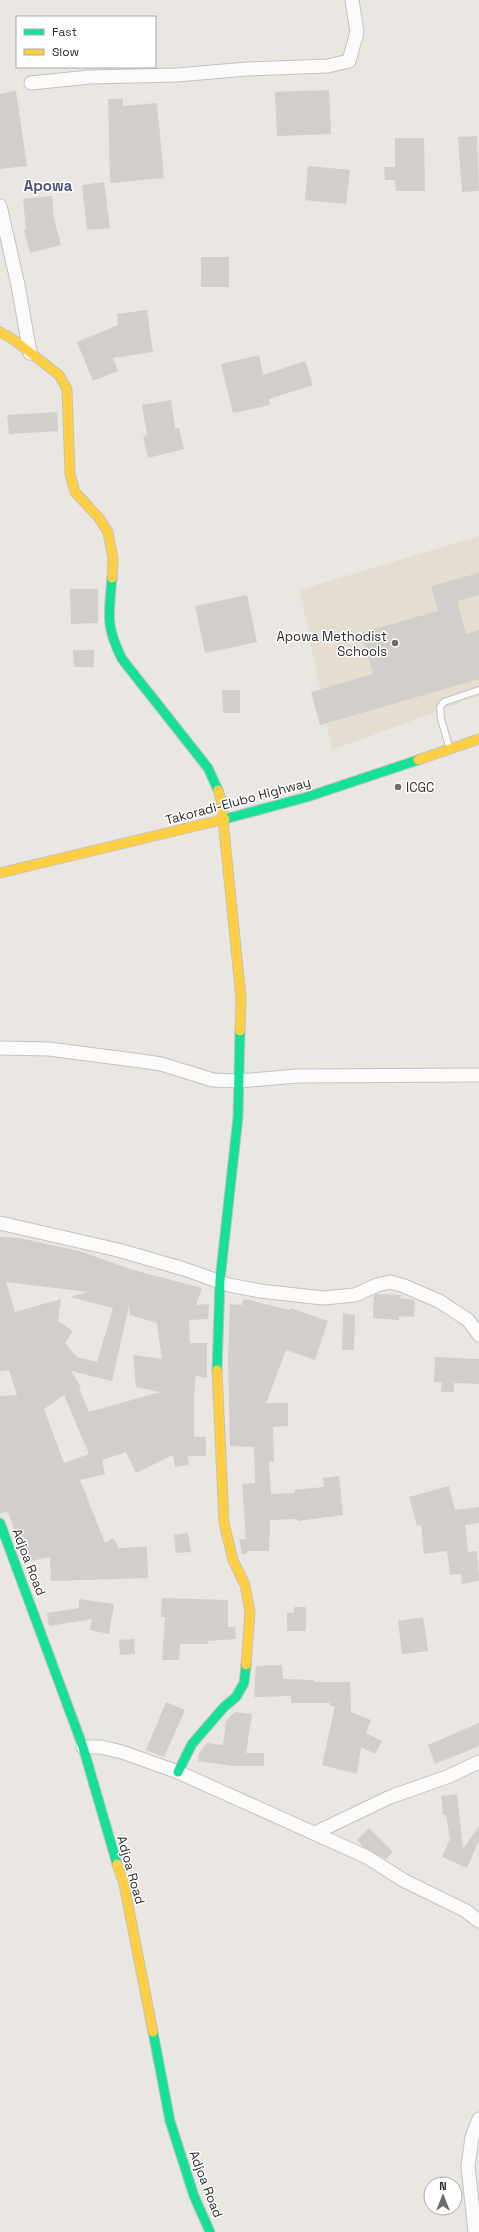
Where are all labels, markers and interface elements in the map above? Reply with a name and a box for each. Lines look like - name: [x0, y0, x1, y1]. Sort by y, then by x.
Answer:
- legend: [16, 16, 156, 68]
- text: Fast: [52, 24, 77, 40]
- text: Slow: [52, 44, 79, 60]
- district label: Apowa: [24, 176, 73, 195]
- place label: Apowa Methodist Schools: [277, 628, 387, 660]
- marker: Apowa Methodist Schools: [390, 638, 400, 648]
- street label: Takoradi-Elubo Highway: [163, 773, 313, 829]
- place label: ICGC: [406, 779, 434, 796]
- marker: ICGC: [393, 782, 403, 792]
- street label: Adjoa Road: [8, 1526, 50, 1598]
- street label: Adjoa Road: [113, 1834, 149, 1906]
- street label: Adjoa Road: [185, 2148, 227, 2220]
- north arrow: [423, 2176, 463, 2216]
- text: N: [439, 2179, 447, 2193]

